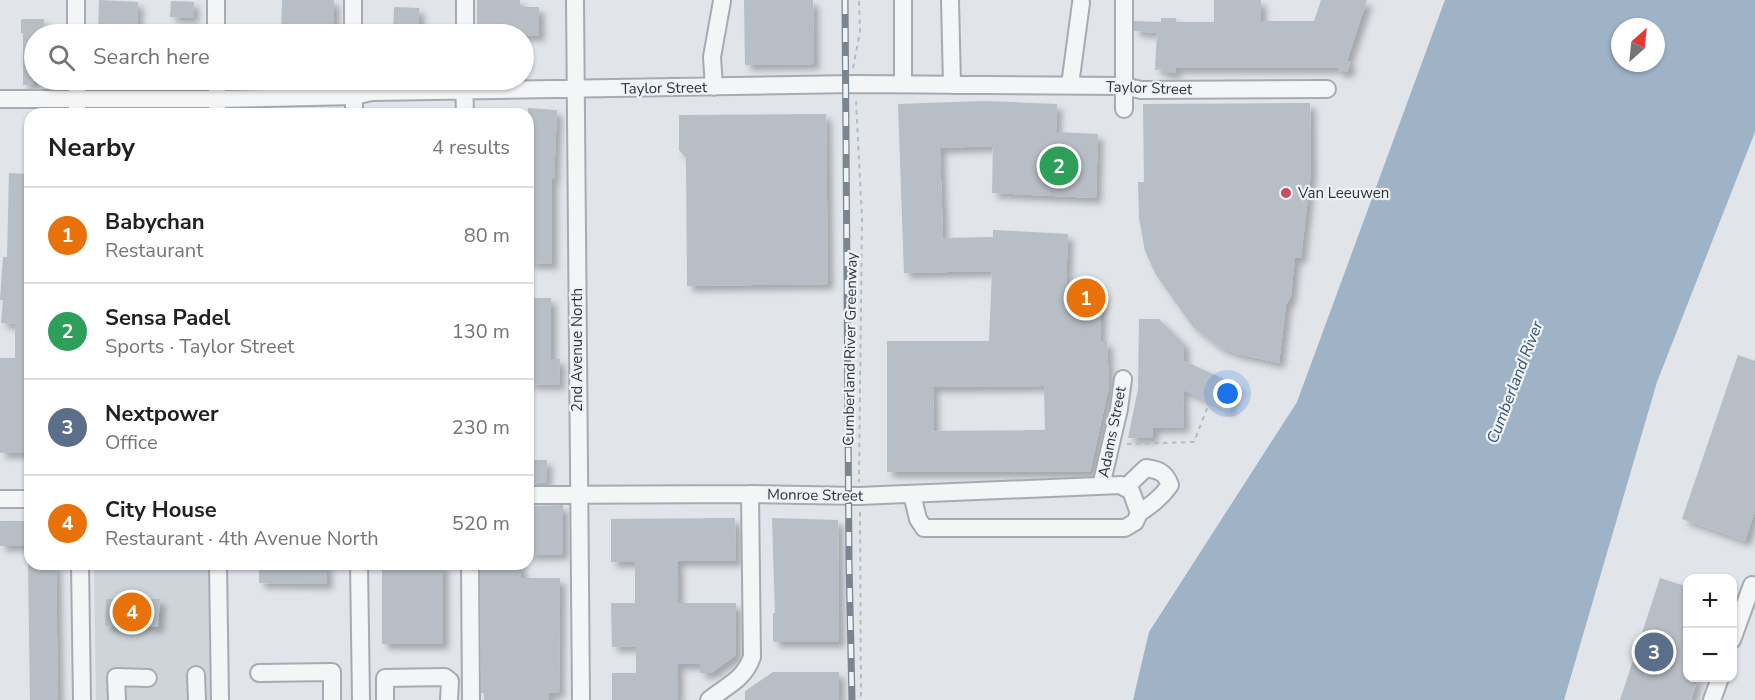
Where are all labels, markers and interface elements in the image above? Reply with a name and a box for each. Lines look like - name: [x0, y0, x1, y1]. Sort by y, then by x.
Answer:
- north arrow: [1611, 18, 1665, 72]
- search box: [24, 24, 534, 90]
- icon: search: [45, 41, 78, 74]
- text: Search here: [93, 42, 210, 72]
- street label: Taylor Street: [1106, 76, 1193, 100]
- street label: Taylor Street: [621, 77, 708, 99]
- text: Nearby: [48, 130, 135, 165]
- text: 4 results: [432, 134, 510, 161]
- pin: 2: [1040, 144, 1078, 188]
- place label: Van Leeuwen: [1297, 183, 1389, 203]
- marker: Van Leeuwen: [1279, 186, 1293, 200]
- text: Babychan: [105, 207, 205, 237]
- text: 1: [62, 222, 74, 249]
- text: 80 m: [464, 222, 510, 249]
- text: Restaurant: [105, 237, 203, 264]
- street label: Cumberland River Greenway: [838, 252, 862, 446]
- pin: 1: [1066, 276, 1106, 320]
- street label: 2nd Avenue North: [567, 288, 587, 412]
- text: Sensa Padel: [105, 303, 230, 333]
- water label: Cumberland River: [1481, 317, 1549, 447]
- text: 2: [62, 318, 74, 345]
- text: 130 m: [452, 318, 510, 345]
- text: Sports · Taylor Street: [105, 333, 294, 360]
- your location: [1213, 379, 1242, 408]
- street label: Adams Street: [1093, 384, 1131, 479]
- text: Nextpower: [105, 399, 219, 429]
- text: 3: [62, 414, 74, 441]
- text: 230 m: [452, 414, 510, 441]
- text: Office: [105, 429, 158, 456]
- street label: Monroe Street: [767, 484, 864, 506]
- text: City House: [105, 495, 217, 525]
- text: 4: [62, 510, 74, 537]
- text: 520 m: [452, 510, 510, 537]
- text: Restaurant · 4th Avenue North: [105, 525, 379, 552]
- map controls: [1683, 574, 1737, 682]
- button: +: [1683, 574, 1737, 628]
- pin: 4: [112, 590, 152, 634]
- button: −: [1683, 628, 1737, 682]
- pin: 3: [1634, 630, 1674, 674]

